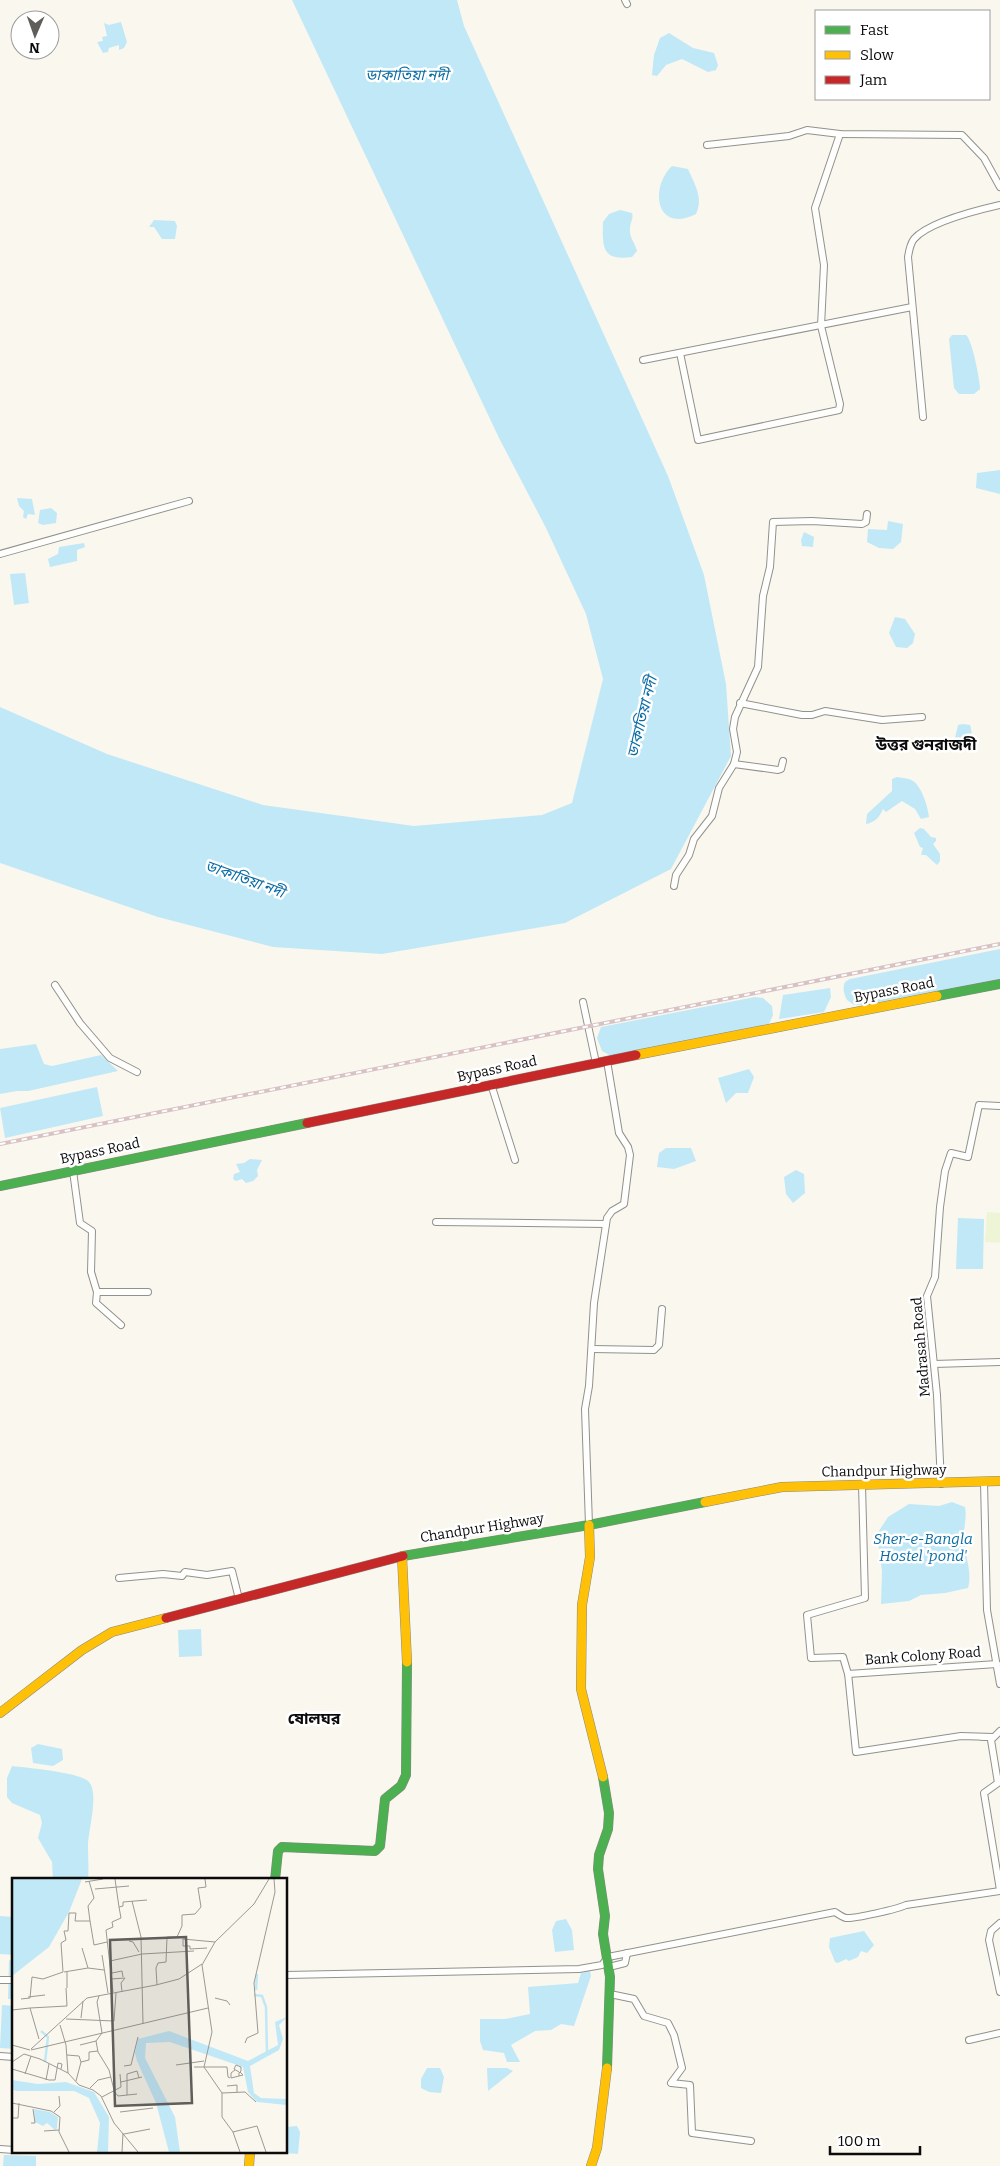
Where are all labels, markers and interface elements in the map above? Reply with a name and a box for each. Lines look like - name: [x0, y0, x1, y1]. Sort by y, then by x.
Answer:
- north arrow: [10, 10, 60, 60]
- legend: [815, 10, 990, 100]
- text: Fast: [860, 21, 889, 39]
- text: N: [29, 39, 40, 56]
- text: Slow: [860, 46, 895, 64]
- water label: ডাকাতিয়া নদী: [366, 66, 451, 84]
- text: Jam: [859, 71, 888, 89]
- water label: ডাকাতিয়া নদী: [623, 672, 661, 759]
- district label: উত্তর গুনরাজদী: [875, 735, 977, 754]
- water label: ডাকাতিয়া নদী: [203, 856, 290, 903]
- street label: Bypass Road: [853, 974, 935, 1006]
- street label: Bypass Road: [456, 1052, 538, 1086]
- street label: Bypass Road: [59, 1134, 141, 1168]
- street label: Madrasah Road: [908, 1296, 934, 1398]
- street label: Chandpur Highway: [821, 1461, 947, 1481]
- street label: Chandpur Highway: [419, 1510, 546, 1546]
- water label: Sher-e-Bangla Hostel 'pond': [873, 1530, 973, 1565]
- street label: Bank Colony Road: [864, 1643, 982, 1669]
- district label: ষোলঘর: [288, 1709, 341, 1728]
- inset map: [12, 1878, 288, 2154]
- scale bar: [830, 2124, 920, 2156]
- text: 100 m: [838, 2132, 881, 2150]

